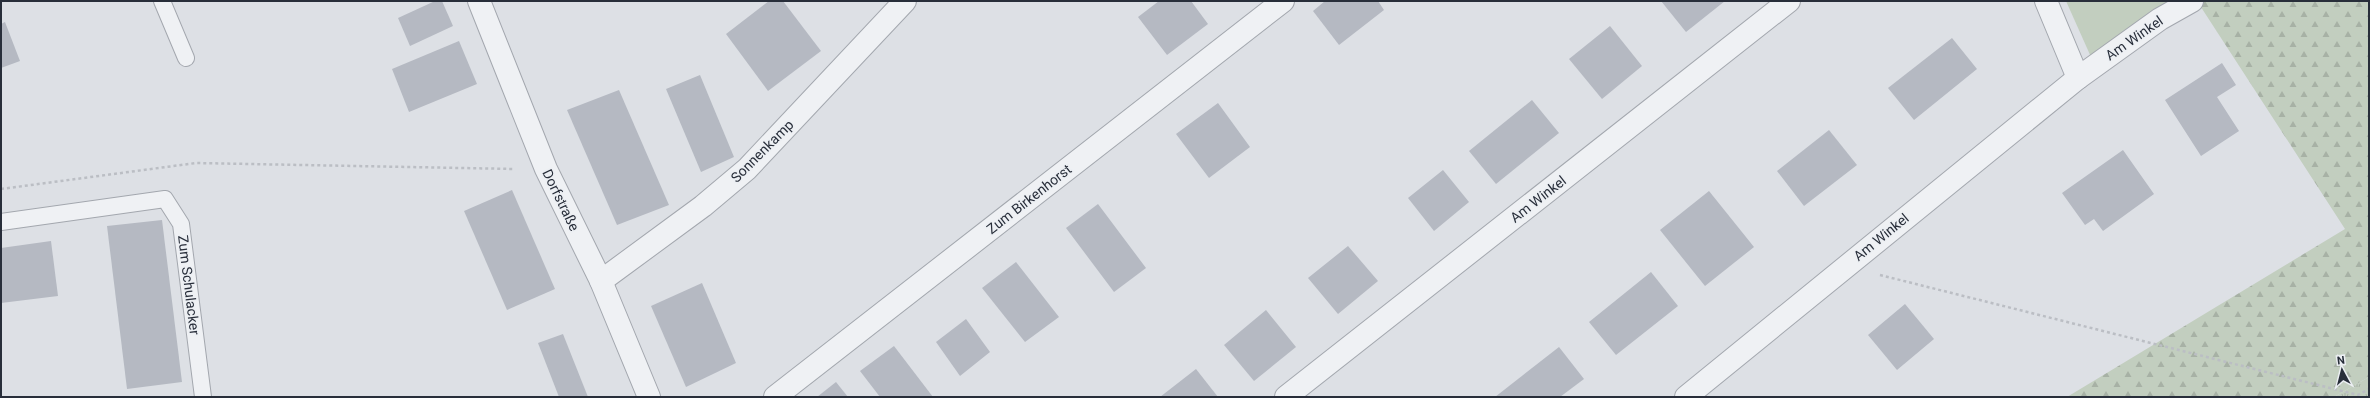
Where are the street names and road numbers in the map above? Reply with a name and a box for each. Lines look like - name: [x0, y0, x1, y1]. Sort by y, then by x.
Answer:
- street label: Am Winkel: [2102, 12, 2166, 64]
- street label: Sonnenkamp: [727, 116, 797, 186]
- street label: Zum Birkenhorst: [984, 161, 1075, 237]
- street label: Dorfstraße: [539, 167, 583, 233]
- street label: Am Winkel: [1507, 172, 1569, 226]
- street label: Am Winkel: [1850, 210, 1912, 264]
- street label: Zum Schulacker: [175, 234, 203, 336]

